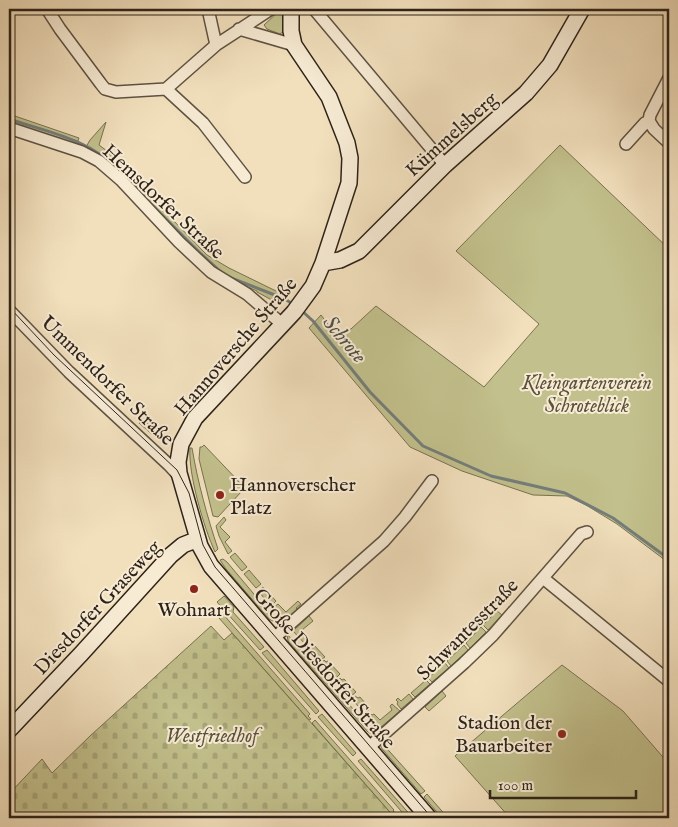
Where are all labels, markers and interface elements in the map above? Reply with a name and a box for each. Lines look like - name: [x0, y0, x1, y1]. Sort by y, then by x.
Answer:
- street label: Kümmelsberg: [401, 86, 504, 183]
- street label: Hemsdorfer Straße: [97, 139, 229, 265]
- street label: Hannoversche Straße: [169, 273, 303, 421]
- water label: Schrote: [316, 310, 372, 370]
- street label: Ummendorfer Straße: [35, 311, 179, 451]
- park label: Kleingartenverein Schroteblick: [521, 371, 652, 419]
- place label: Hannoverscher Platz: [230, 473, 356, 521]
- marker: Hannoverscher Platz: [214, 489, 226, 501]
- street label: Diesdorfer Graseweg: [29, 534, 168, 681]
- street label: Schwantesstraße: [412, 574, 524, 686]
- marker: Wohnart: [188, 583, 200, 595]
- street label: Große Diesdorfer Straße: [247, 583, 400, 754]
- place label: Wohnart: [158, 598, 231, 623]
- place label: Stadion der Bauarbeiter: [455, 711, 553, 759]
- park label: Westfriedhof: [166, 724, 263, 749]
- marker: Stadion der Bauarbeiter: [556, 728, 568, 740]
- scale bar: [490, 767, 637, 799]
- text: 100 m: [498, 776, 534, 795]

